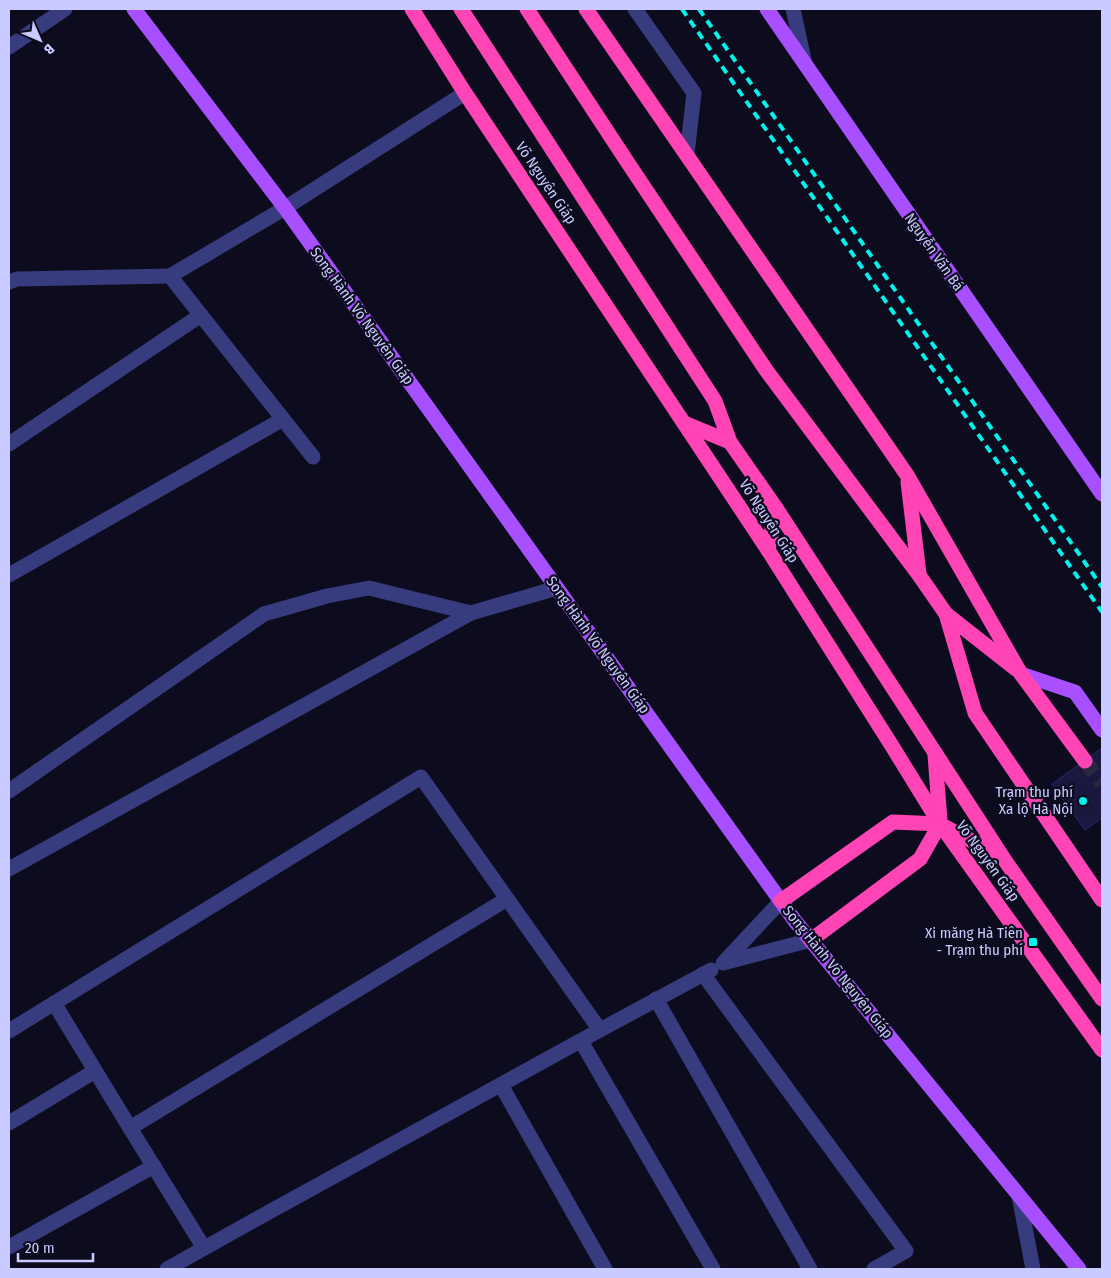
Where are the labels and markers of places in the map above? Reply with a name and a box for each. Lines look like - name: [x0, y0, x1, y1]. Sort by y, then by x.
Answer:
- place label: Trạm thu phí Xa lộ Hà Nội: [995, 783, 1073, 818]
- marker: Trạm thu phí Xa lộ Hà Nội: [1077, 795, 1089, 807]
- place label: Xi măng Hà Tiên - Trạm thu phí: [925, 924, 1023, 959]
- marker: Xi măng Hà Tiên - Trạm thu phí: [1027, 936, 1039, 948]

